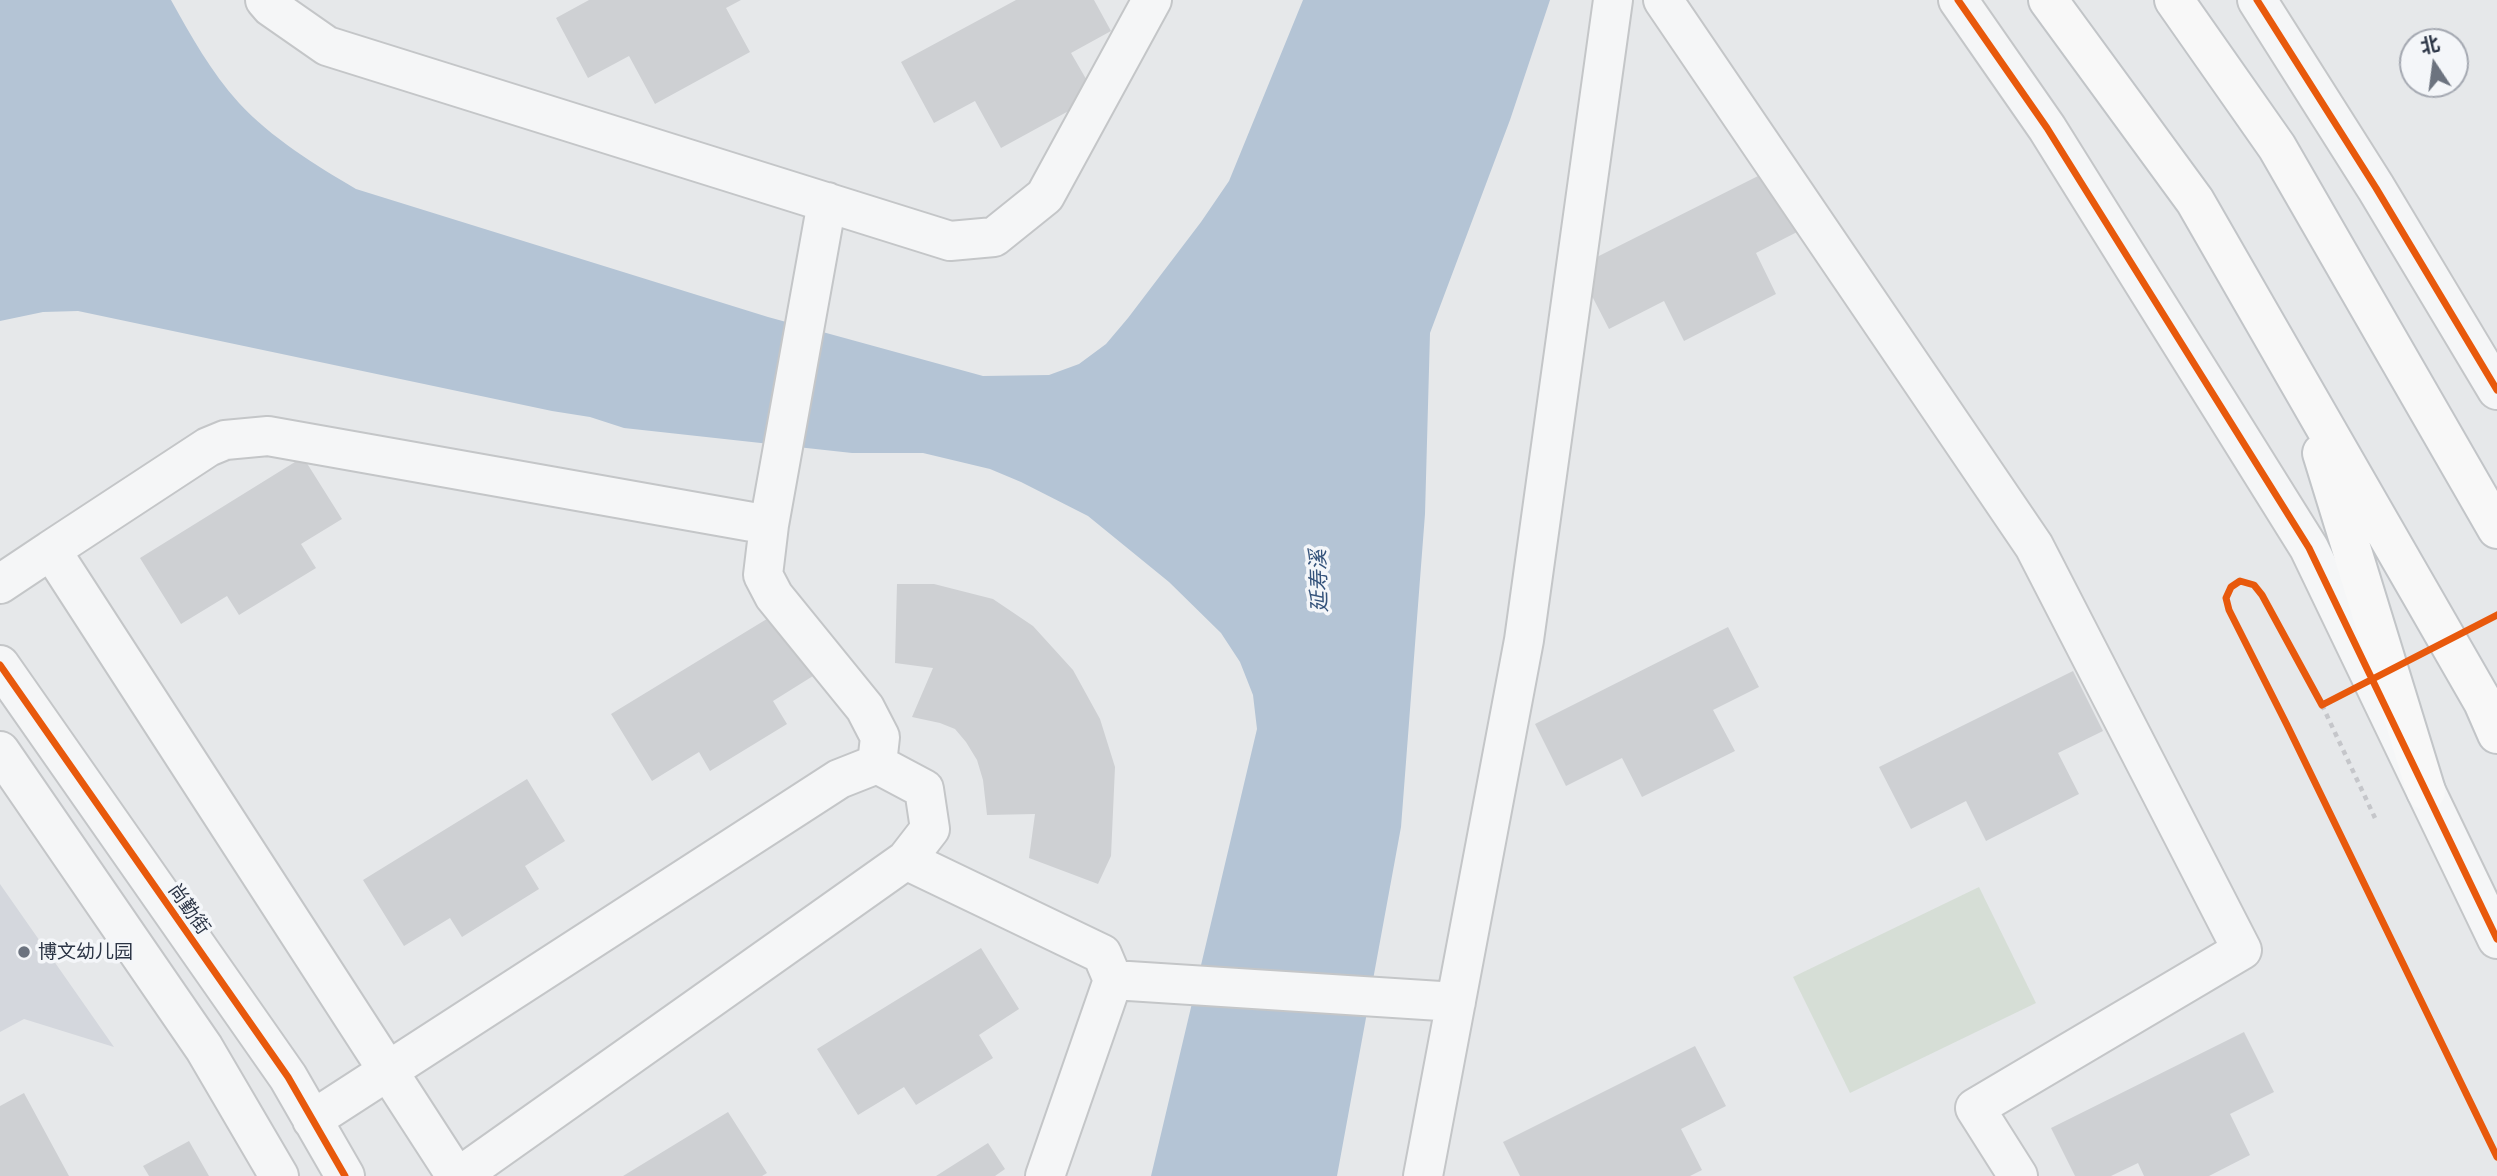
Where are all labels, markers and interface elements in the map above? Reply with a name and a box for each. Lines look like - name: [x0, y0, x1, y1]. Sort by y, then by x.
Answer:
- north arrow: [2399, 28, 2469, 98]
- text: 北: [2418, 31, 2441, 57]
- water label: 延寿溪: [1305, 549, 1333, 613]
- street label: 尚勤街: [163, 879, 215, 939]
- place label: 博文幼儿园: [38, 941, 133, 963]
- marker: 博文幼儿园: [16, 944, 32, 960]

